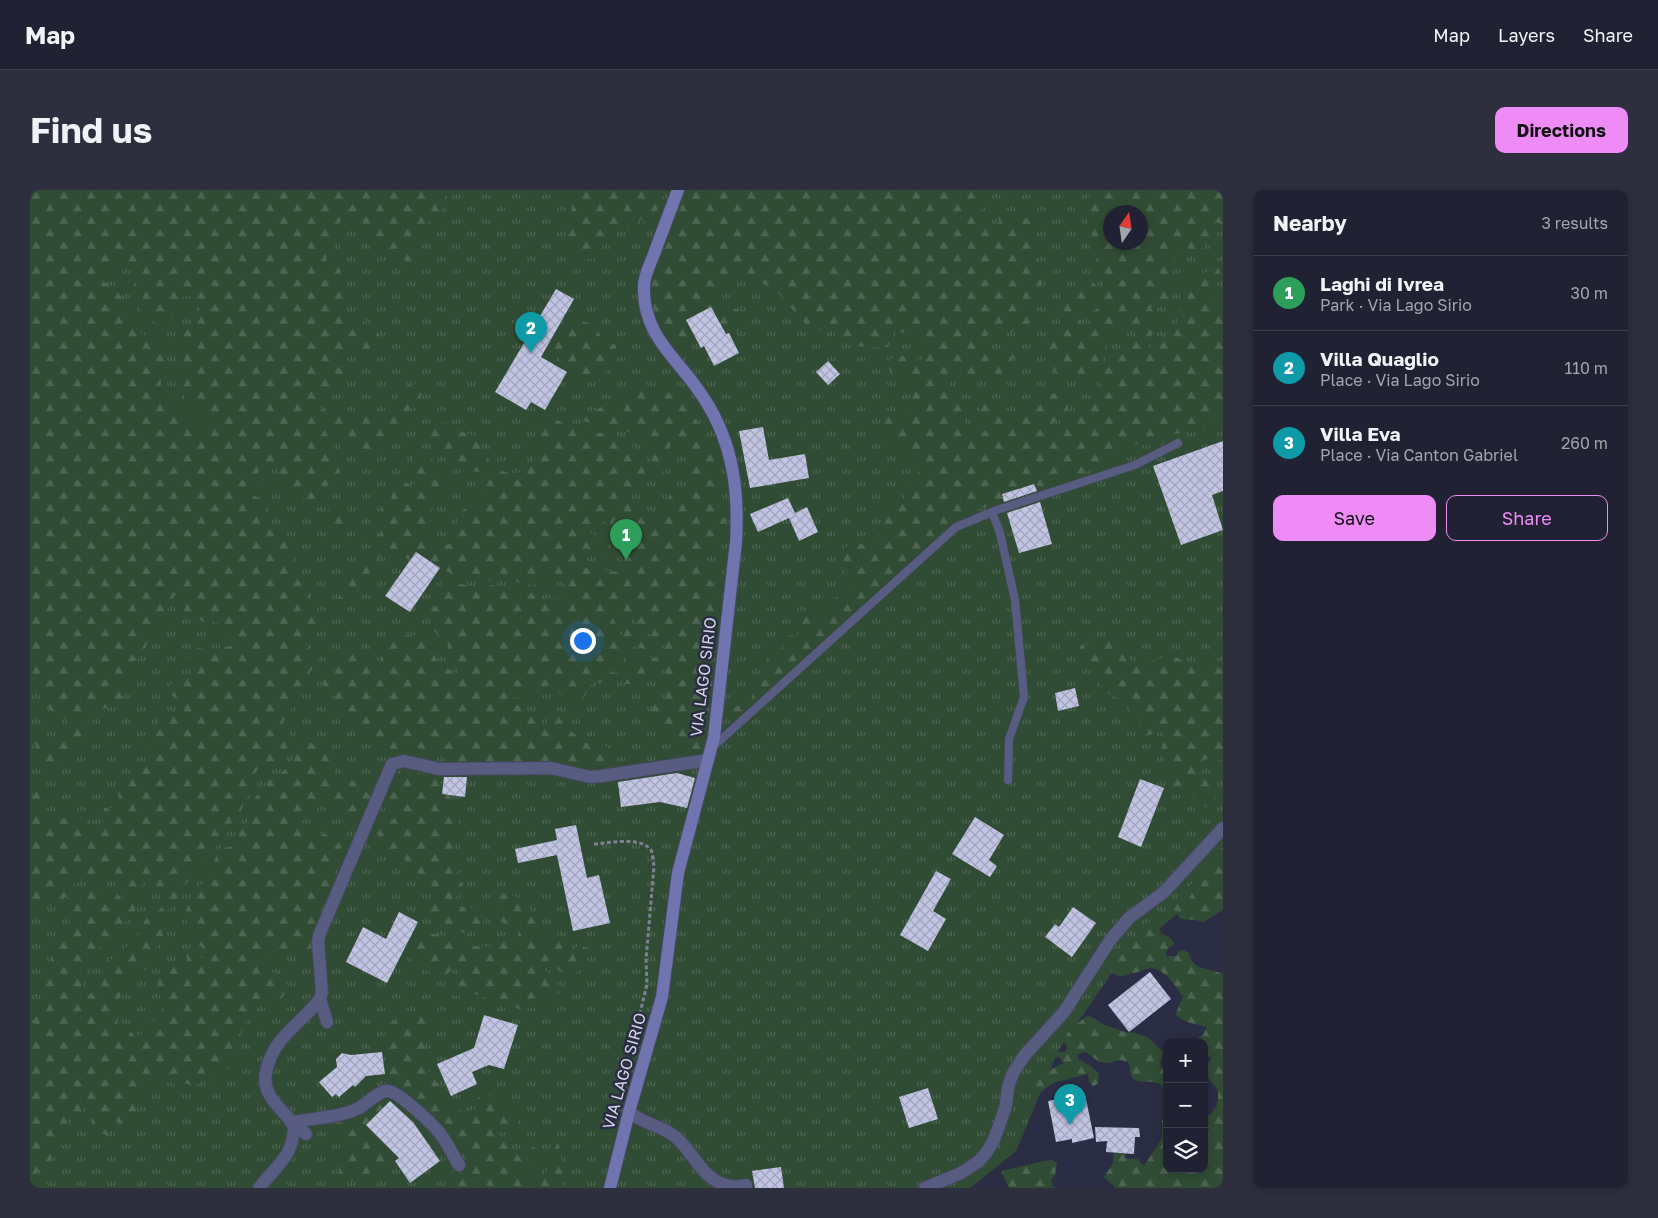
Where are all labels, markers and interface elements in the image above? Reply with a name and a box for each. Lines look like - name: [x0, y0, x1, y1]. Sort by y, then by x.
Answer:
- text: Map: [25, 20, 75, 49]
- text: Map: [1433, 24, 1470, 46]
- text: Layers: [1498, 24, 1555, 46]
- text: Share: [1583, 24, 1633, 46]
- button: Directions: [1495, 107, 1628, 153]
- text: Find us: [30, 109, 152, 151]
- north arrow: [1103, 205, 1148, 250]
- text: Nearby: [1273, 210, 1347, 236]
- text: 3 results: [1541, 213, 1608, 233]
- text: Laghi di Ivrea: [1320, 272, 1444, 295]
- text: 1: [1285, 283, 1293, 303]
- text: 30 m: [1571, 283, 1608, 303]
- text: Park · Via Lago Sirio: [1320, 295, 1472, 315]
- pin: 2: [515, 312, 547, 353]
- text: Villa Quaglio: [1320, 347, 1439, 370]
- text: 2: [1284, 358, 1294, 378]
- text: 110 m: [1564, 358, 1608, 378]
- text: Place · Via Lago Sirio: [1320, 370, 1480, 390]
- text: Villa Eva: [1320, 422, 1401, 445]
- text: 3: [1284, 433, 1294, 453]
- text: 260 m: [1561, 433, 1608, 453]
- text: Place · Via Canton Gabriel: [1320, 445, 1518, 465]
- button: Save: [1273, 495, 1436, 541]
- button: Share: [1446, 495, 1608, 541]
- pin: 1: [610, 519, 642, 560]
- street label: VIA LAGO SIRIO: [686, 616, 720, 738]
- your location: [570, 628, 596, 654]
- street label: VIA LAGO SIRIO: [598, 1010, 650, 1132]
- map controls: [1163, 1038, 1208, 1173]
- button: +: [1163, 1038, 1208, 1083]
- button: −: [1163, 1083, 1208, 1128]
- pin: 3: [1054, 1084, 1086, 1125]
- button: layers: [1163, 1128, 1208, 1173]

